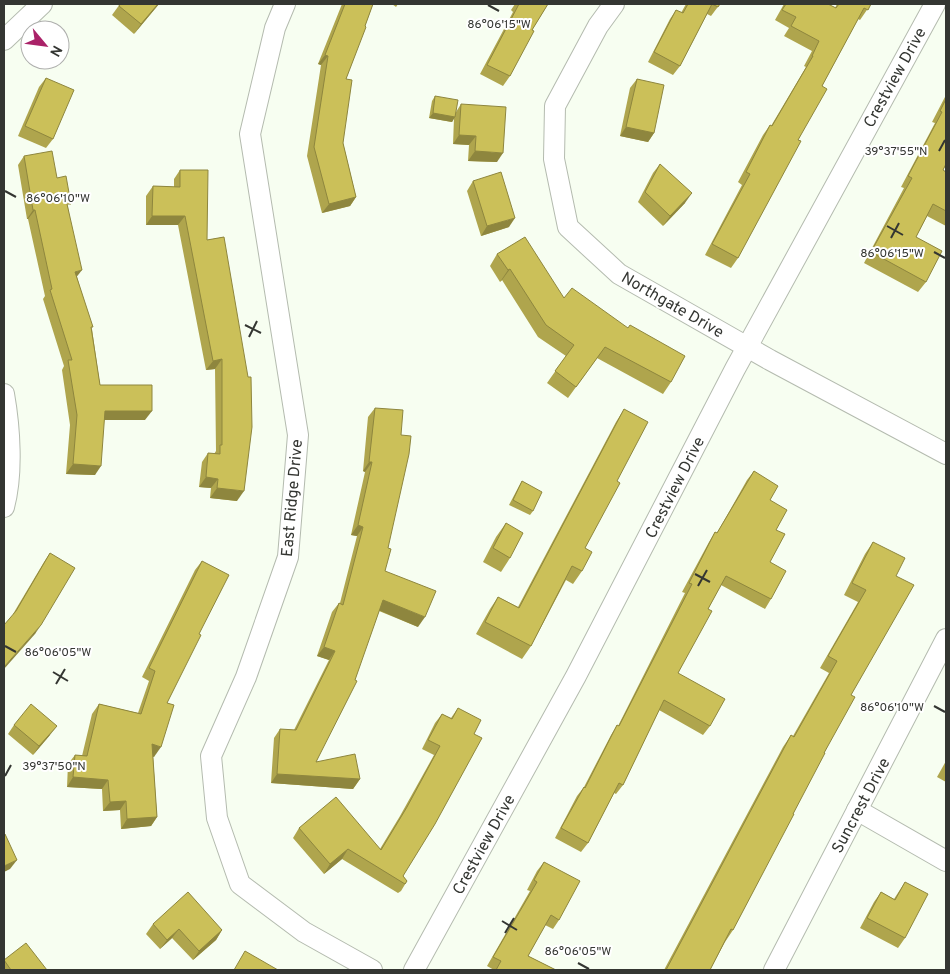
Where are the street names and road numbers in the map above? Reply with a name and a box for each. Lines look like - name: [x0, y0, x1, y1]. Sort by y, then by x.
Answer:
- street label: Crestview Drive: [860, 24, 932, 132]
- street label: Northgate Drive: [617, 268, 727, 343]
- street label: Crestview Drive: [642, 434, 710, 542]
- street label: East Ridge Drive: [278, 439, 308, 558]
- street label: Suncrest Drive: [828, 755, 895, 857]
- street label: Crestview Drive: [449, 791, 521, 899]

